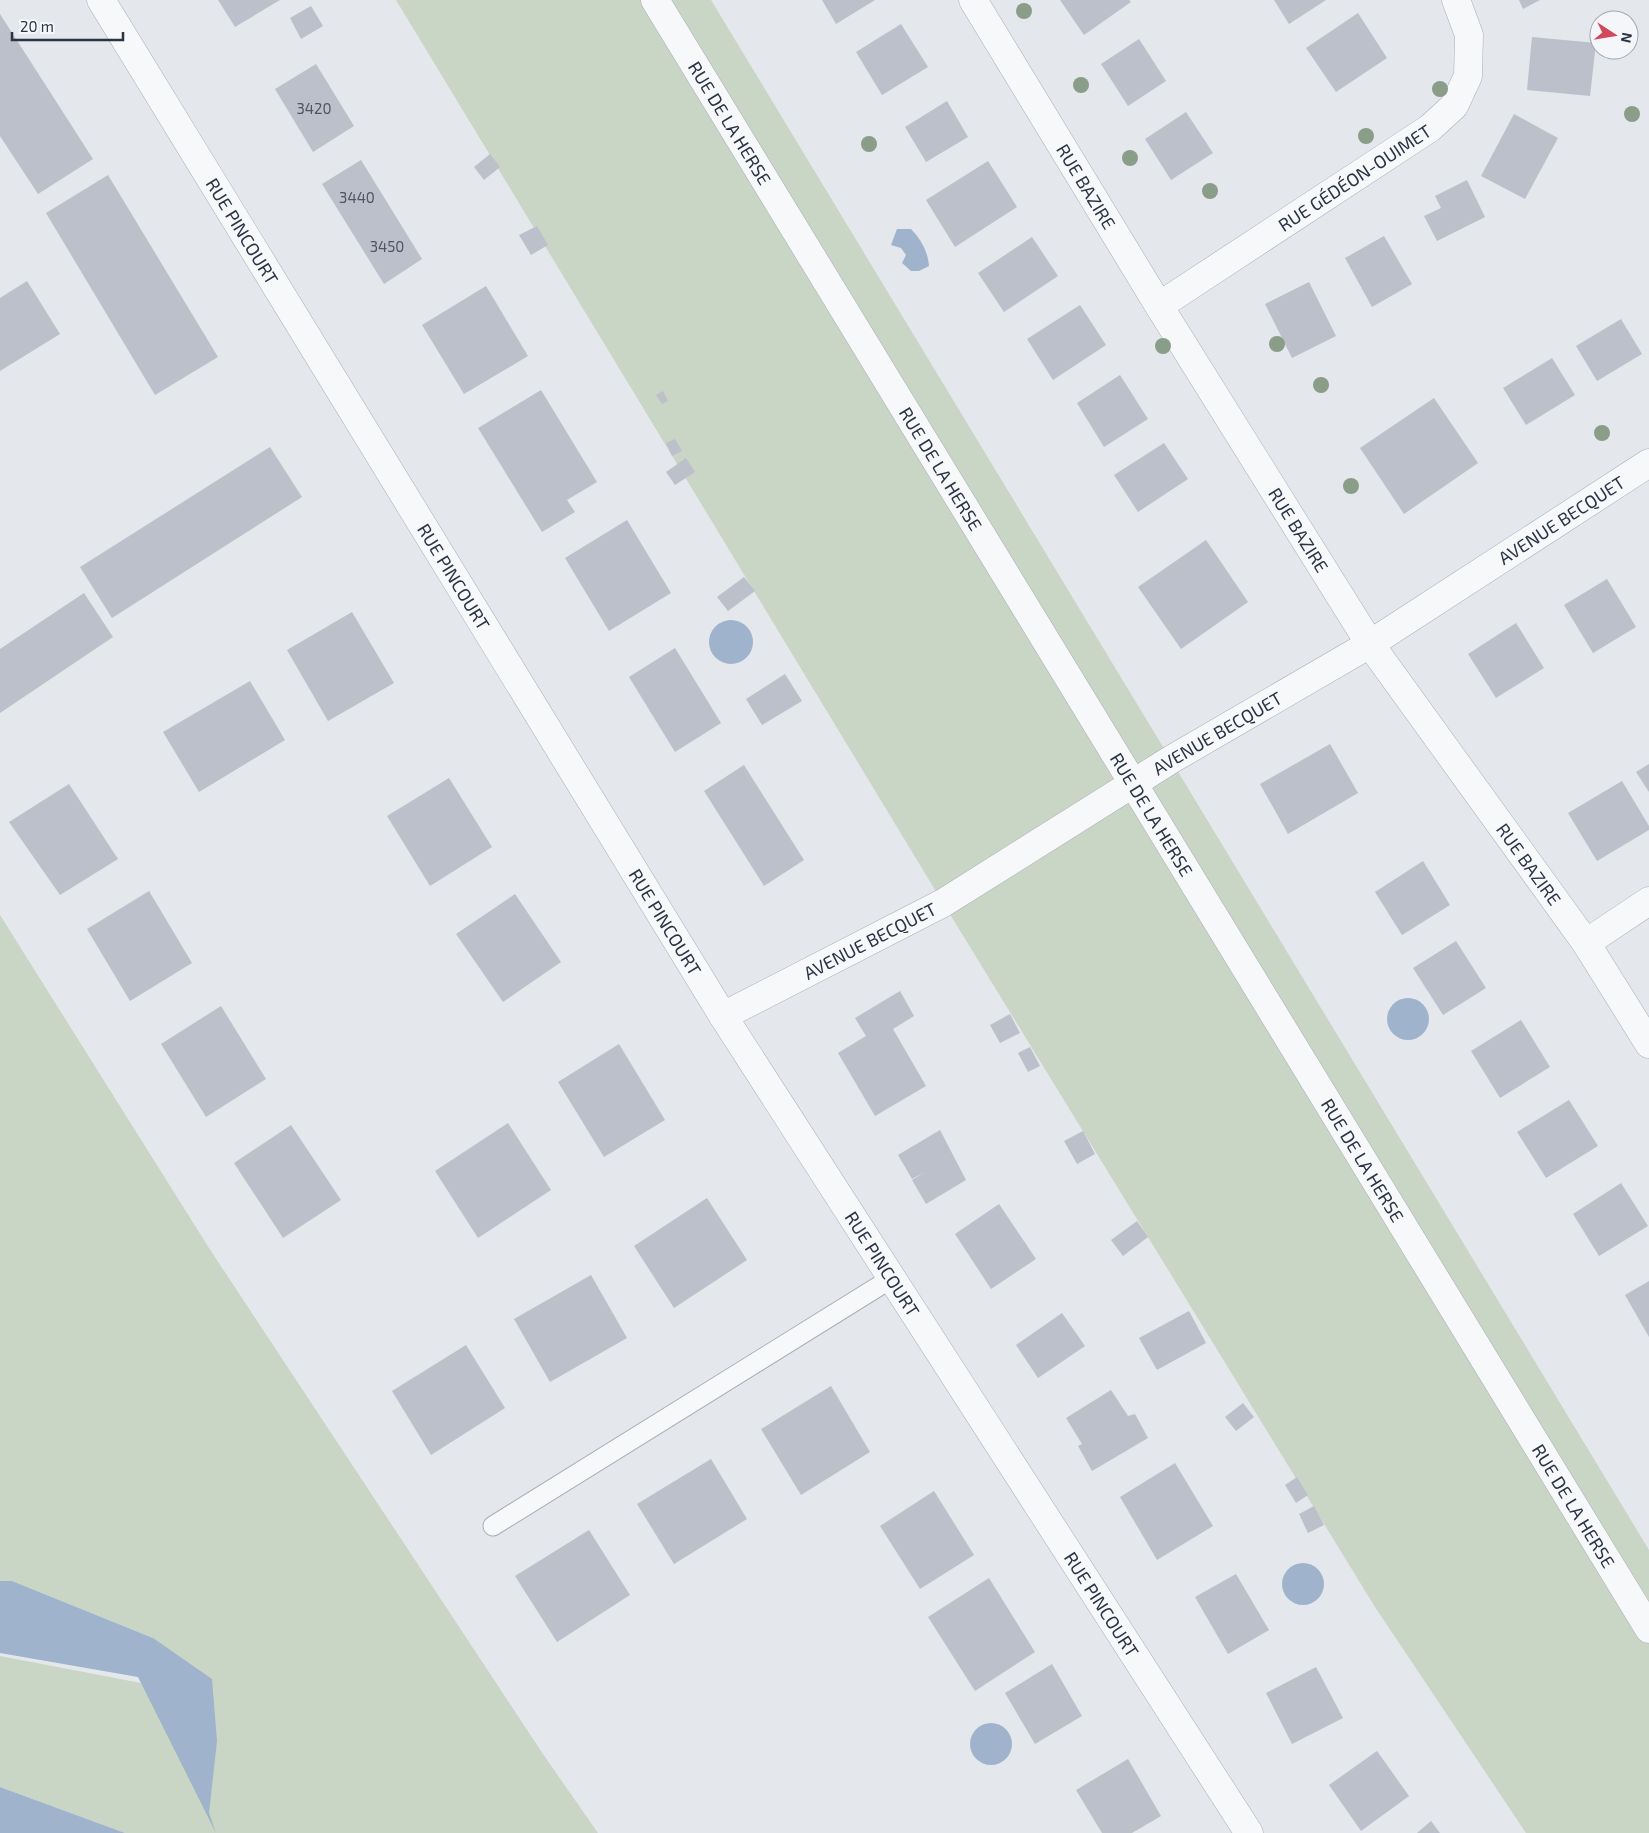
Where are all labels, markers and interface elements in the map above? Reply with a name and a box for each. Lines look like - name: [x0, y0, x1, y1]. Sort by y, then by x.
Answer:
- scale bar: [12, 10, 124, 42]
- north arrow: [1589, 10, 1639, 60]
- text: 20 m: [20, 17, 54, 35]
- text: N: [1618, 31, 1637, 45]
- street label: RUE DE LA HERSE: [684, 57, 776, 189]
- house number: 3420: [296, 99, 332, 117]
- street label: RUE GÉDÉON-OUIMET: [1274, 119, 1436, 236]
- street label: RUE BAZIRE: [1052, 140, 1120, 233]
- street label: RUE PINCOURT: [202, 174, 284, 289]
- house number: 3440: [339, 188, 375, 206]
- house number: 3450: [370, 237, 404, 255]
- street label: RUE DE LA HERSE: [895, 403, 987, 534]
- street label: AVENUE BECQUET: [1494, 470, 1629, 569]
- street label: RUE BAZIRE: [1264, 483, 1333, 576]
- street label: RUE PINCOURT: [413, 519, 495, 634]
- street label: AVENUE BECQUET: [1148, 686, 1286, 779]
- street label: RUE DE LA HERSE: [1106, 749, 1198, 880]
- street label: RUE BAZIRE: [1492, 819, 1566, 909]
- street label: RUE PINCOURT: [625, 865, 707, 980]
- street label: AVENUE BECQUET: [800, 897, 940, 984]
- street label: RUE DE LA HERSE: [1317, 1094, 1409, 1226]
- street label: RUE PINCOURT: [841, 1207, 925, 1321]
- street label: RUE DE LA HERSE: [1528, 1440, 1620, 1572]
- street label: RUE PINCOURT: [1060, 1548, 1144, 1662]

